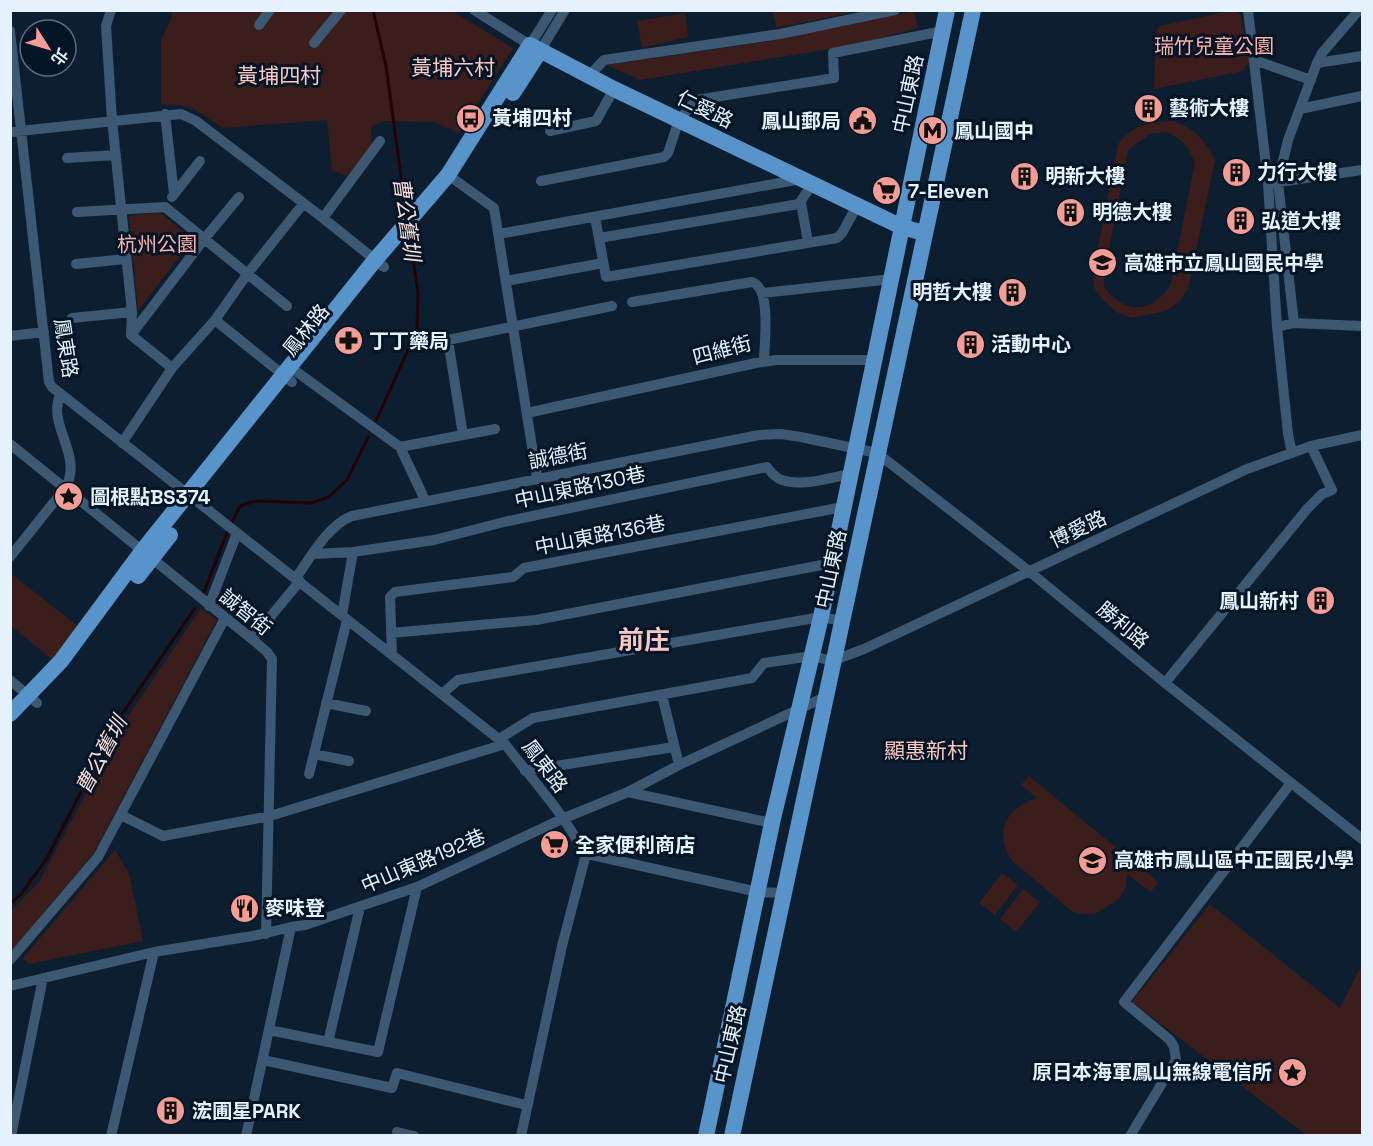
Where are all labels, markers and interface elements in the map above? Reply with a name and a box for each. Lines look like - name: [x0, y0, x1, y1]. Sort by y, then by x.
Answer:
- north arrow: [18, 18, 78, 78]
- park label: 瑞竹兒童公園: [1154, 33, 1274, 59]
- text: 北: [46, 44, 73, 69]
- street label: 中山東路: [887, 52, 929, 136]
- district label: 黃埔六村: [411, 54, 495, 81]
- district label: 黃埔四村: [237, 62, 321, 89]
- street label: 仁愛路: [672, 84, 738, 134]
- building icon: 藝術大樓: [1132, 92, 1164, 124]
- place label: 藝術大樓: [1169, 95, 1249, 121]
- bus stop icon: 黃埔四村: [455, 102, 487, 134]
- place label: 黃埔四村: [492, 105, 572, 131]
- public building icon: 鳳山郵局: [846, 105, 878, 137]
- place label: 鳳山郵局: [761, 108, 841, 134]
- metro station icon: 鳳山國中: [917, 115, 949, 147]
- place label: 鳳山國中: [954, 118, 1034, 144]
- building icon: 力行大樓: [1220, 156, 1252, 188]
- place label: 力行大樓: [1257, 159, 1337, 185]
- building icon: 明新大樓: [1008, 160, 1040, 192]
- place label: 明新大樓: [1045, 163, 1125, 189]
- supermarket icon: 7-Eleven: [871, 175, 903, 207]
- water label: 曹公舊圳: [388, 176, 427, 265]
- place label: 7-Eleven: [908, 178, 989, 204]
- building icon: 明德大樓: [1055, 196, 1087, 228]
- place label: 明德大樓: [1092, 199, 1172, 225]
- building icon: 弘道大樓: [1224, 205, 1256, 237]
- place label: 弘道大樓: [1261, 208, 1341, 234]
- park label: 杭州公園: [117, 231, 197, 257]
- school or university icon: 高雄市立鳳山國民中學: [1087, 247, 1119, 279]
- place label: 高雄市立鳳山國民中學: [1124, 250, 1324, 276]
- building icon: 明哲大樓: [997, 276, 1029, 308]
- place label: 明哲大樓: [912, 279, 992, 305]
- street label: 鳳林路: [277, 299, 335, 361]
- street label: 鳳東路: [48, 316, 84, 380]
- pharmacy icon: 丁丁藥局: [332, 325, 364, 357]
- place label: 丁丁藥局: [369, 328, 449, 354]
- building icon: 活動中心: [954, 328, 986, 360]
- street label: 四維街: [690, 330, 754, 370]
- place label: 活動中心: [991, 331, 1071, 357]
- street label: 誠德街: [526, 438, 590, 474]
- street label: 中山東路130巷: [512, 460, 648, 514]
- place icon: 圖根點BS374: [53, 481, 85, 513]
- place label: 圖根點BS374: [90, 484, 211, 510]
- street label: 博愛路: [1045, 505, 1111, 553]
- street label: 中山東路136巷: [532, 510, 668, 560]
- street label: 中山東路: [810, 527, 852, 611]
- street label: 誠智街: [215, 583, 277, 641]
- building icon: 鳳山新村: [1304, 585, 1336, 617]
- place label: 鳳山新村: [1219, 588, 1299, 614]
- street label: 勝利路: [1092, 596, 1154, 654]
- district label: 前庄: [618, 623, 670, 657]
- water label: 曹公舊圳: [69, 709, 134, 798]
- street label: 鳳東路: [517, 734, 573, 798]
- district label: 顯惠新村: [884, 737, 968, 764]
- street label: 中山東路192巷: [357, 823, 489, 899]
- supermarket icon: 全家便利商店: [538, 829, 570, 861]
- place label: 全家便利商店: [575, 832, 695, 858]
- school or university icon: 高雄市鳳山區中正國民小學: [1077, 844, 1109, 876]
- place label: 高雄市鳳山區中正國民小學: [1114, 847, 1354, 873]
- restaurant icon: 麥味登: [228, 892, 260, 924]
- place label: 麥味登: [265, 895, 325, 921]
- street label: 中山東路: [708, 1002, 752, 1086]
- place icon: 原日本海軍鳳山無線電信所: [1277, 1056, 1309, 1088]
- place label: 原日本海軍鳳山無線電信所: [1032, 1059, 1272, 1085]
- building icon: 浤圃星PARK: [155, 1095, 187, 1127]
- place label: 浤圃星PARK: [192, 1098, 301, 1124]

